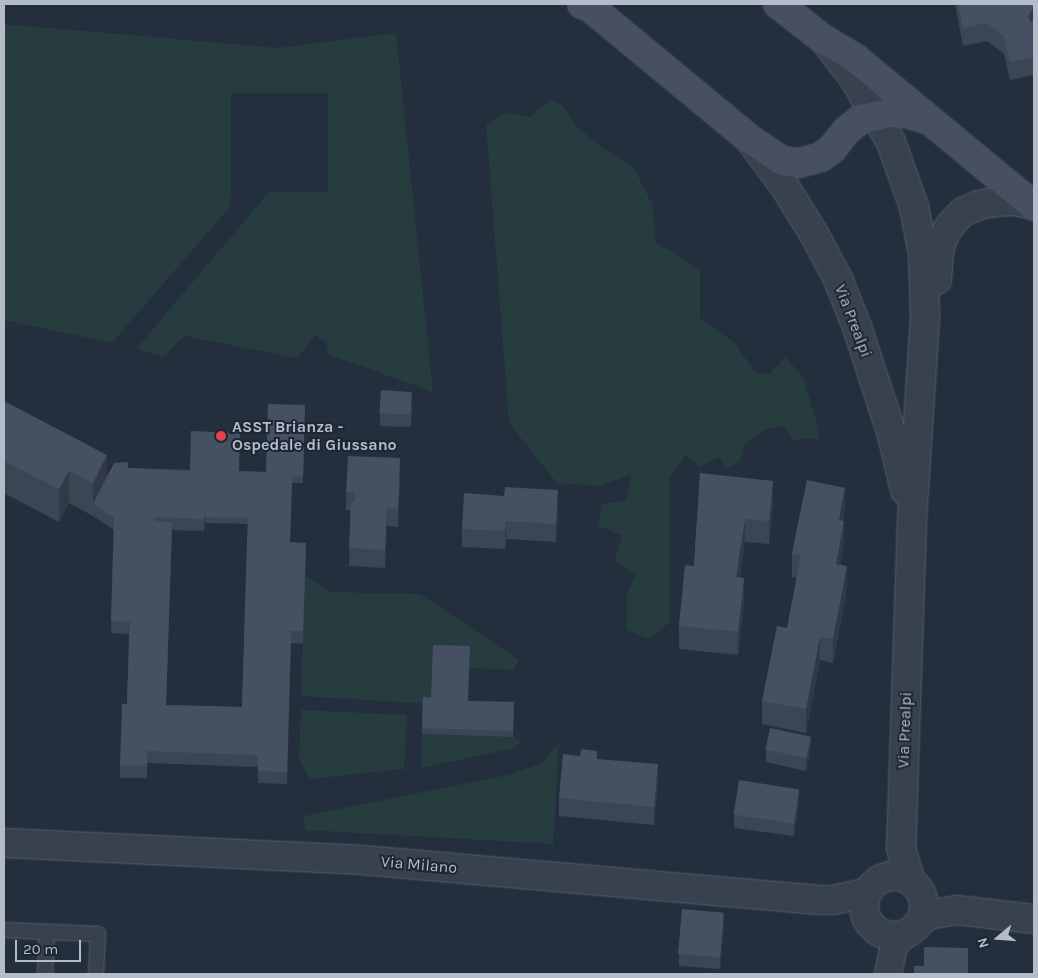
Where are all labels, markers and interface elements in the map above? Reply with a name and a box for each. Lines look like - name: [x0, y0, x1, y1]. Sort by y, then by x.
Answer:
- street label: Via Prealpi: [830, 282, 876, 360]
- place label: ASST Brianza - Ospedale di Giussano: [232, 417, 397, 455]
- marker: ASST Brianza - Ospedale di Giussano: [214, 429, 228, 443]
- street label: Via Prealpi: [894, 691, 916, 769]
- street label: Via Milano: [380, 852, 458, 878]
- north arrow: [973, 913, 1023, 963]
- scale bar: [18, 930, 84, 962]
- text: N: [974, 935, 993, 950]
- text: 20 m: [23, 940, 58, 958]

